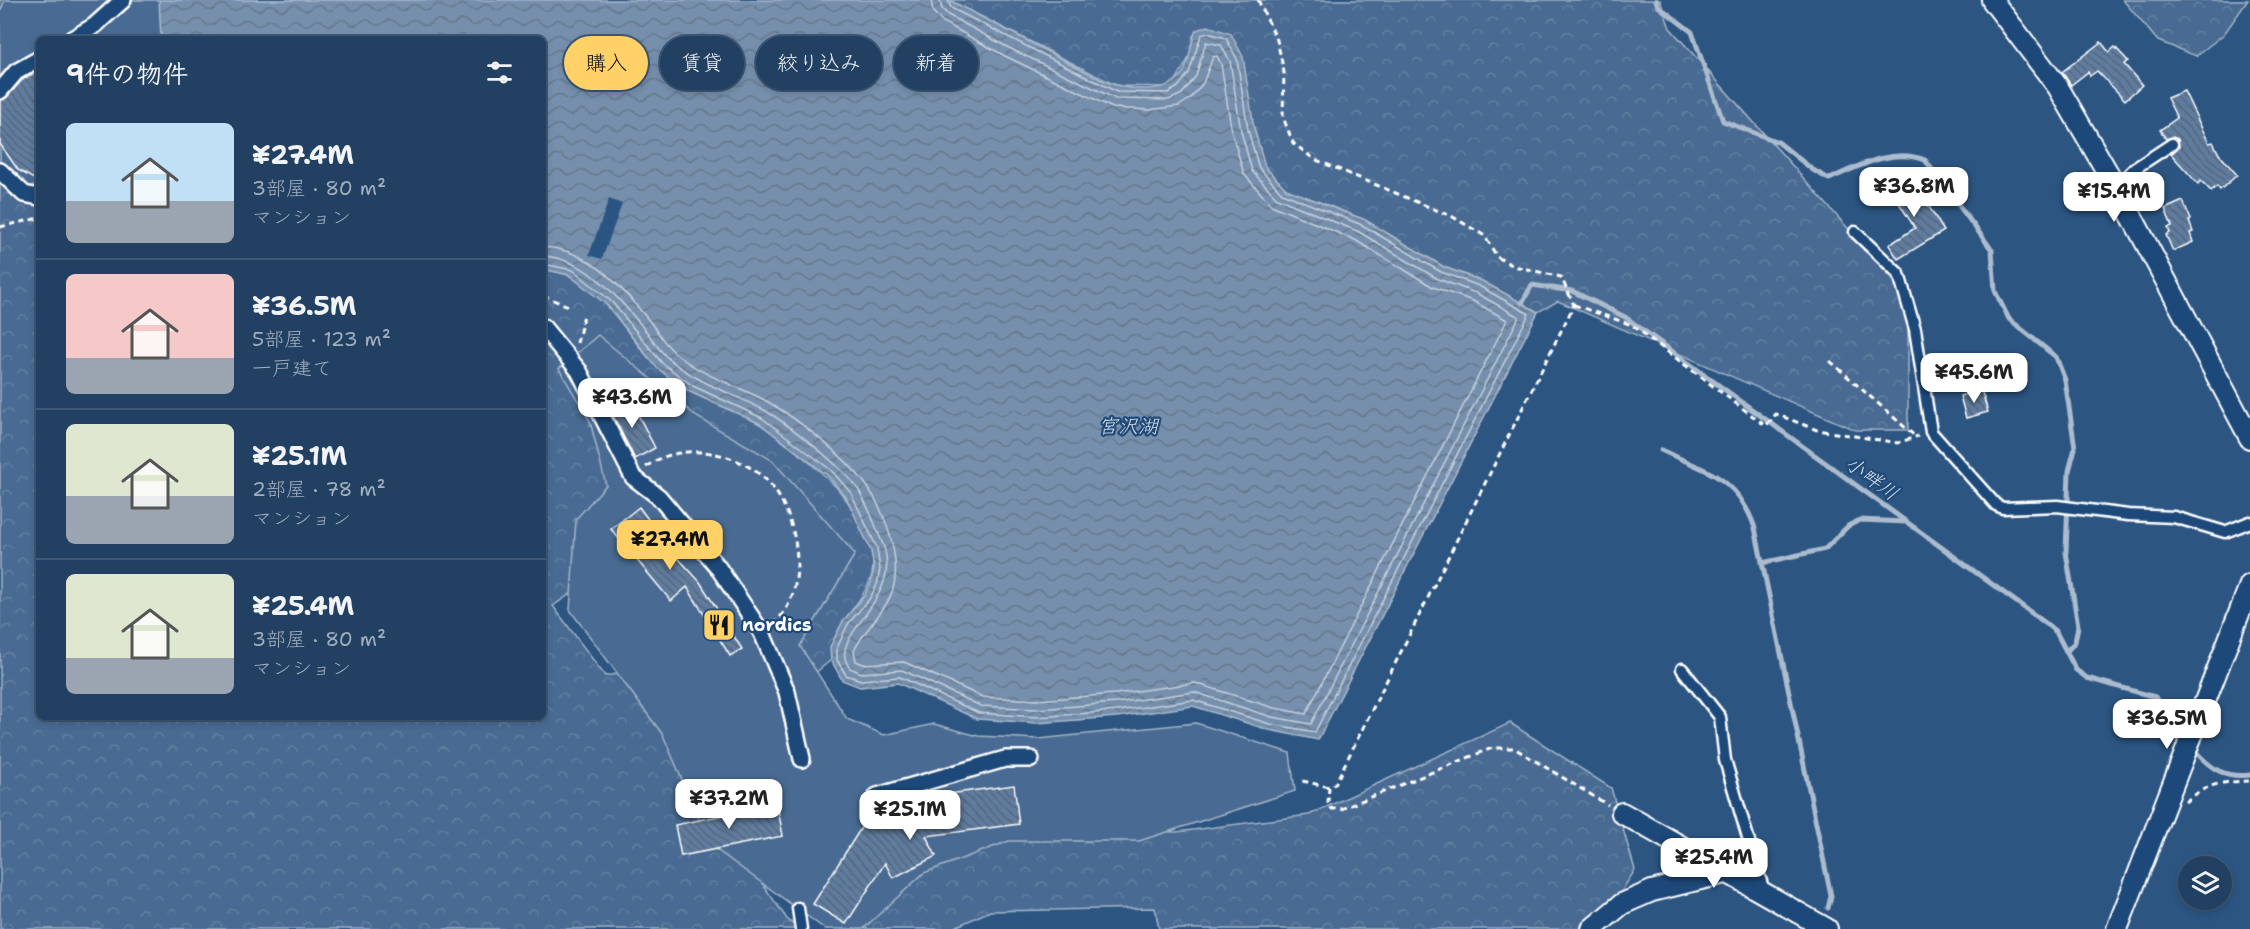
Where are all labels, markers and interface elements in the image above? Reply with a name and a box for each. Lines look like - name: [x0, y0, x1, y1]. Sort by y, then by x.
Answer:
- chip: 購入: [564, 36, 648, 90]
- chip: 賃貸: [660, 36, 744, 90]
- chip: 絞り込み: [756, 36, 882, 90]
- chip: 新着: [894, 36, 978, 90]
- text: 9件の物件: [66, 56, 188, 91]
- icon: filters: [483, 56, 516, 89]
- text: ¥27.4M: [252, 137, 354, 172]
- icon: home: [114, 147, 186, 219]
- pin: ¥36.8M: [1865, 167, 1963, 218]
- pin: ¥15.4M: [2065, 172, 2163, 223]
- text: ¥36.8M: [1873, 173, 1955, 199]
- text: 3部屋 · 80 m²: [252, 175, 386, 201]
- text: ¥15.4M: [2077, 178, 2151, 204]
- text: マンション: [252, 204, 351, 230]
- text: ¥36.5M: [252, 288, 356, 323]
- icon: home: [114, 298, 186, 370]
- text: 5部屋 · 123 m²: [252, 326, 391, 352]
- pin: ¥45.6M: [1925, 353, 2023, 404]
- text: 一戸建て: [252, 355, 332, 381]
- text: ¥45.6M: [1935, 359, 2013, 385]
- pin: ¥43.6M: [583, 378, 681, 429]
- text: ¥43.6M: [592, 384, 672, 410]
- water label: 宮沢湖: [1098, 413, 1160, 439]
- text: ¥25.1M: [252, 438, 347, 473]
- icon: home: [114, 448, 186, 520]
- water label: 小畔川: [1840, 450, 1904, 506]
- text: 2部屋 · 78 m²: [252, 476, 386, 502]
- text: マンション: [252, 505, 351, 531]
- pin: ¥27.4M: [621, 520, 719, 571]
- text: ¥27.4M: [631, 526, 709, 552]
- text: ¥25.4M: [252, 588, 354, 623]
- icon: home: [114, 598, 186, 670]
- restaurant icon: nordics: [701, 607, 737, 643]
- place label: nordics: [742, 613, 812, 637]
- text: 3部屋 · 80 m²: [252, 626, 386, 652]
- text: マンション: [252, 655, 351, 681]
- pin: ¥36.5M: [2118, 699, 2216, 750]
- text: ¥36.5M: [2127, 705, 2207, 731]
- pin: ¥37.2M: [680, 779, 778, 830]
- text: ¥37.2M: [689, 785, 769, 811]
- pin: ¥25.1M: [861, 790, 959, 841]
- text: ¥25.1M: [873, 796, 947, 822]
- pin: ¥25.4M: [1665, 838, 1763, 889]
- text: ¥25.4M: [1675, 844, 1753, 870]
- map controls: [2178, 856, 2232, 910]
- button: layers: [2178, 856, 2232, 910]

